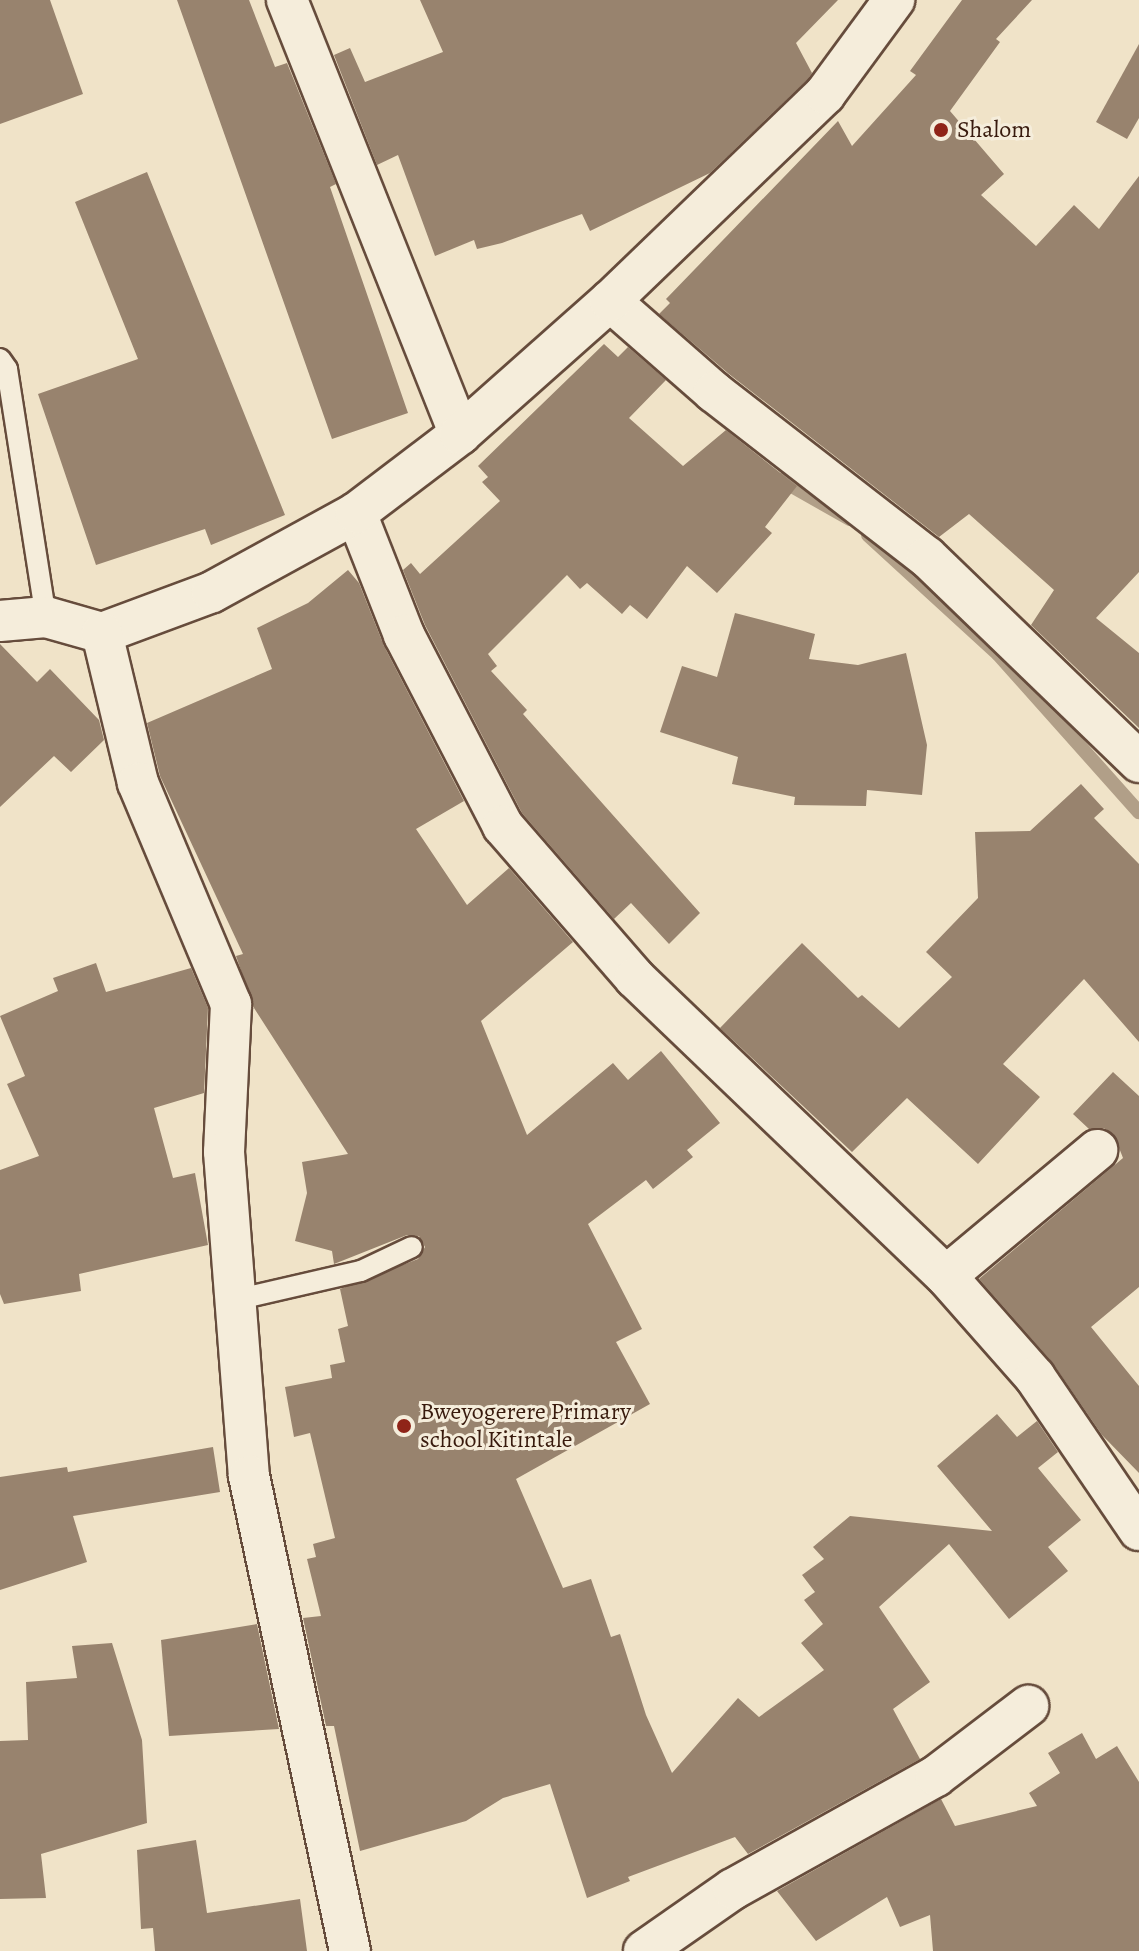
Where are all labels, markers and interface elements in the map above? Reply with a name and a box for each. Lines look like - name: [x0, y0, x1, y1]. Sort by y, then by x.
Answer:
- place label: Shalom: [957, 116, 1031, 144]
- marker: Shalom: [932, 121, 950, 139]
- place label: Bweyogerere Primary school Kitintale: [420, 1398, 631, 1454]
- marker: Bweyogerere Primary school Kitintale: [395, 1417, 413, 1435]

